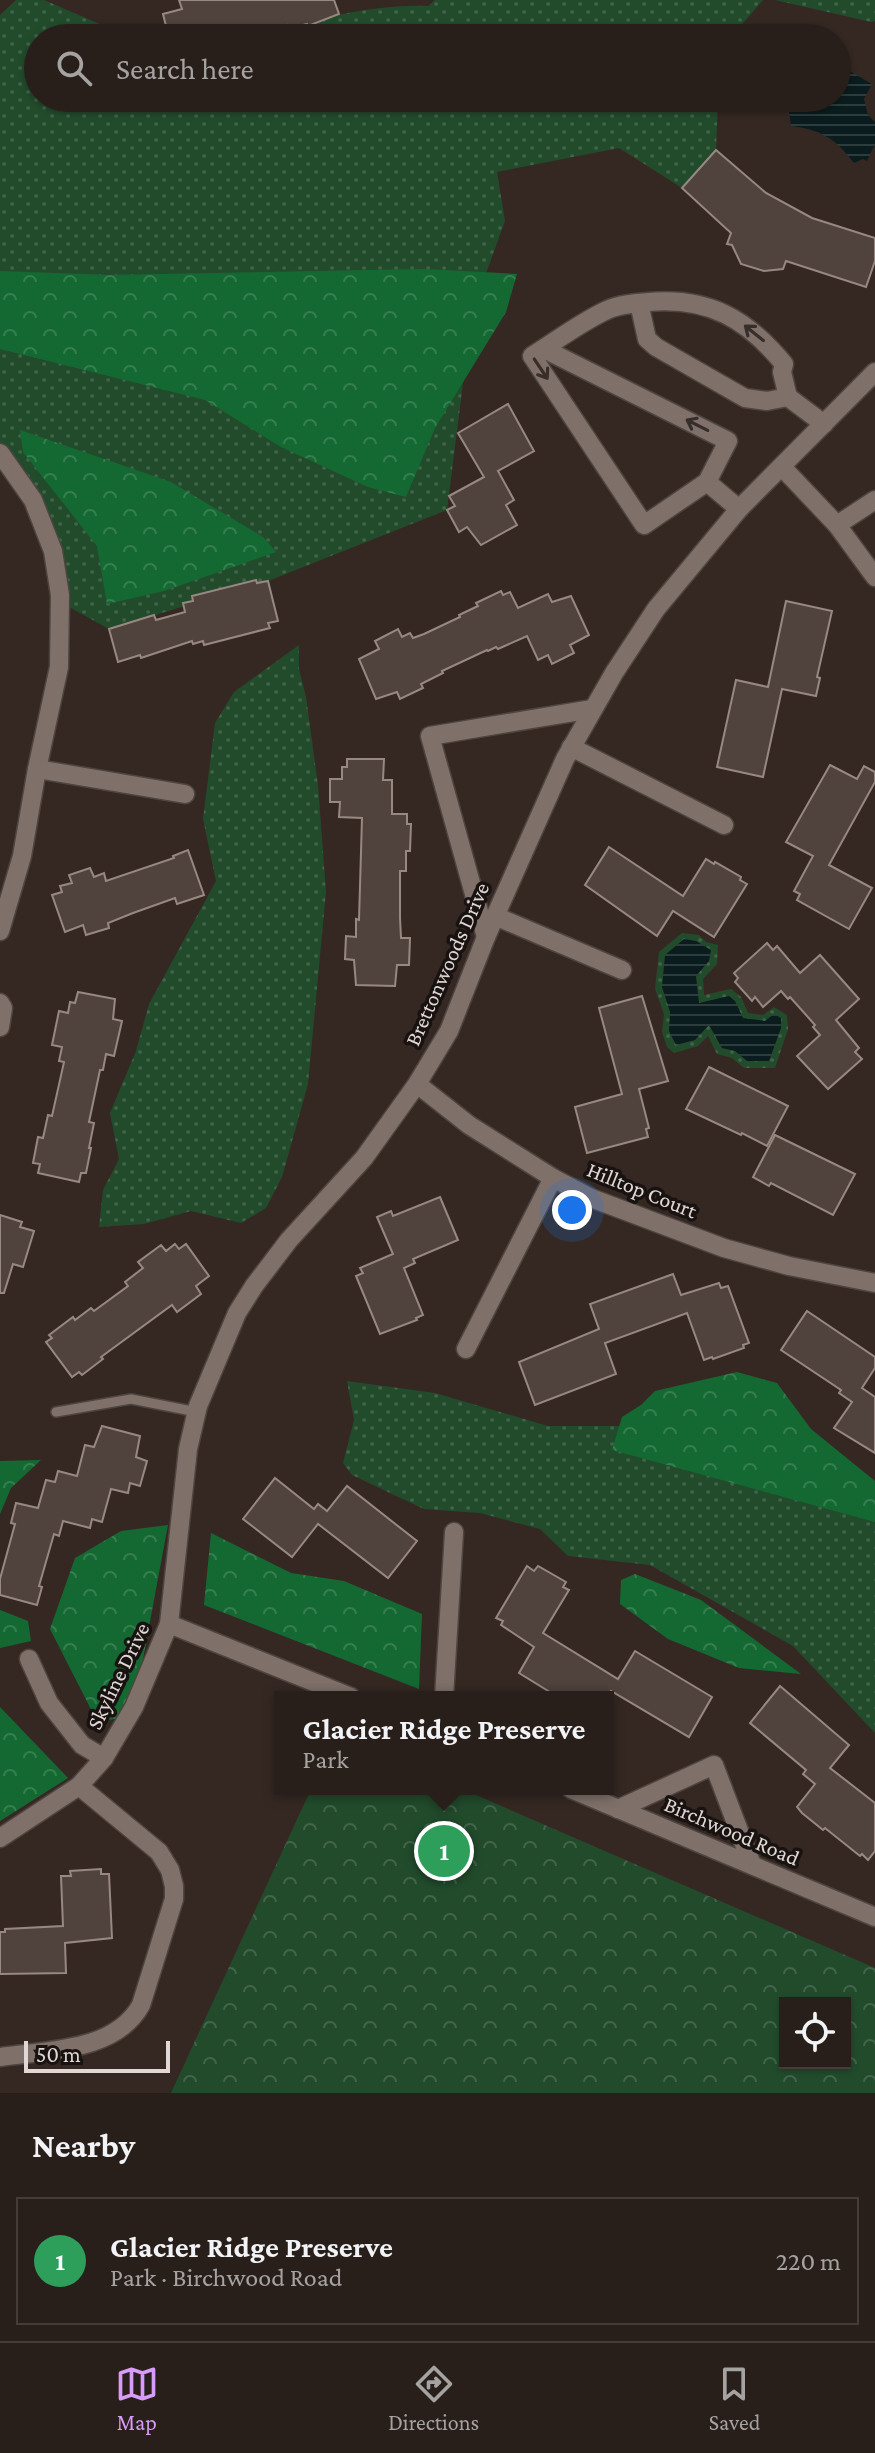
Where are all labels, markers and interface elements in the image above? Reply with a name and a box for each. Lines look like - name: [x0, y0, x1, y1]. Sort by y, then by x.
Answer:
- search box: [24, 24, 851, 112]
- icon: search: [52, 46, 96, 90]
- text: Search here: [116, 52, 254, 85]
- one-way arrow: [744, 324, 765, 342]
- one-way arrow: [533, 358, 549, 380]
- one-way arrow: [685, 417, 709, 432]
- street label: Brettonwoods Drive: [400, 878, 494, 1050]
- street label: Hilltop Court: [584, 1157, 701, 1224]
- your location: [552, 1190, 592, 1230]
- street label: Skyline Drive: [81, 1619, 155, 1733]
- popup: [274, 1691, 614, 1795]
- text: Glacier Ridge Preserve: [303, 1712, 585, 1745]
- text: Park: [303, 1745, 349, 1774]
- street label: Birchwood Road: [661, 1791, 804, 1871]
- pin: 1: [418, 1821, 470, 1881]
- map controls: [779, 1997, 851, 2069]
- button: locate: [779, 1997, 851, 2069]
- scale bar: [24, 2037, 170, 2073]
- text: 50 m: [36, 2042, 81, 2067]
- text: Nearby: [32, 2127, 135, 2164]
- text: Glacier Ridge Preserve: [110, 2230, 393, 2263]
- text: 1: [55, 2247, 65, 2276]
- text: 220 m: [776, 2247, 841, 2276]
- text: Park · Birchwood Road: [110, 2263, 342, 2292]
- tab: Map: [115, 2362, 159, 2435]
- tab: Directions: [388, 2362, 479, 2435]
- tab: Saved: [709, 2362, 760, 2435]

